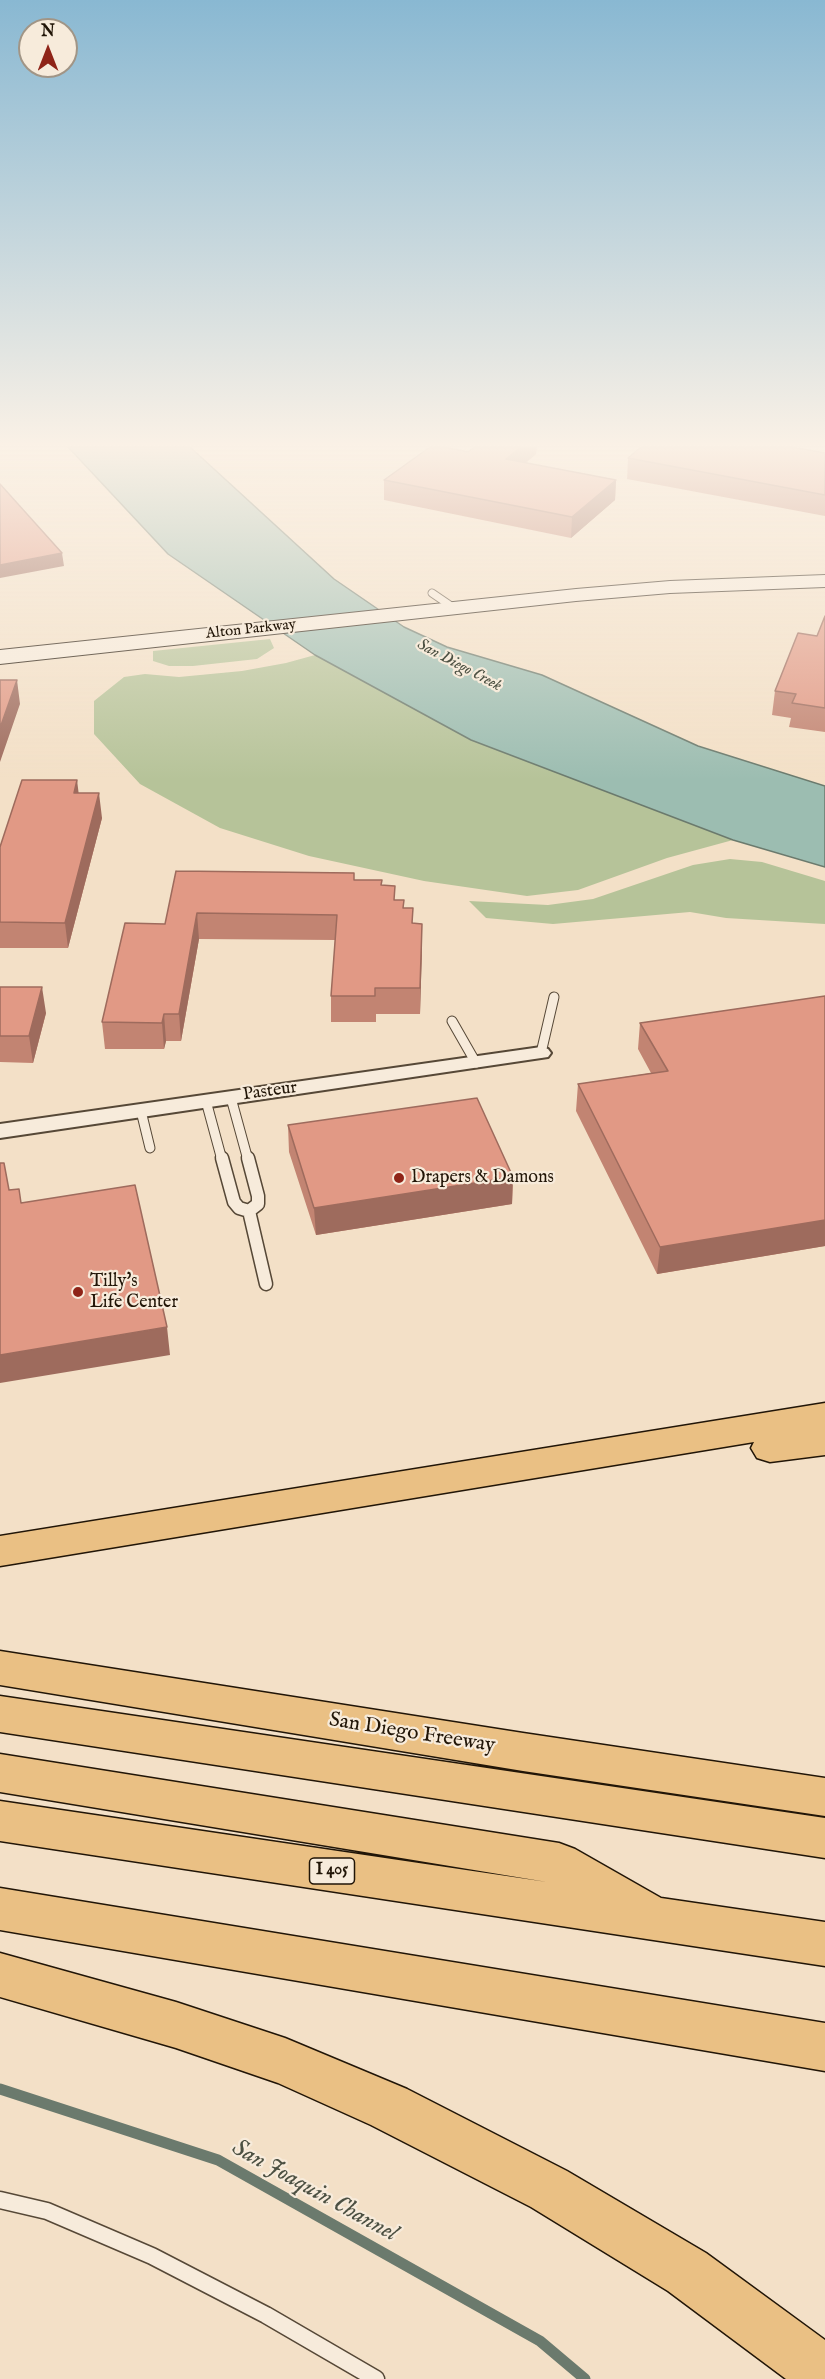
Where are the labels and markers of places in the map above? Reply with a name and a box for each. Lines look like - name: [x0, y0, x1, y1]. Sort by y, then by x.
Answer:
- place label: Drapers & Damons: [411, 1167, 554, 1189]
- marker: Drapers & Damons: [392, 1171, 406, 1185]
- place label: Tilly's Life Center: [90, 1271, 178, 1314]
- marker: Tilly's Life Center: [71, 1285, 85, 1299]

